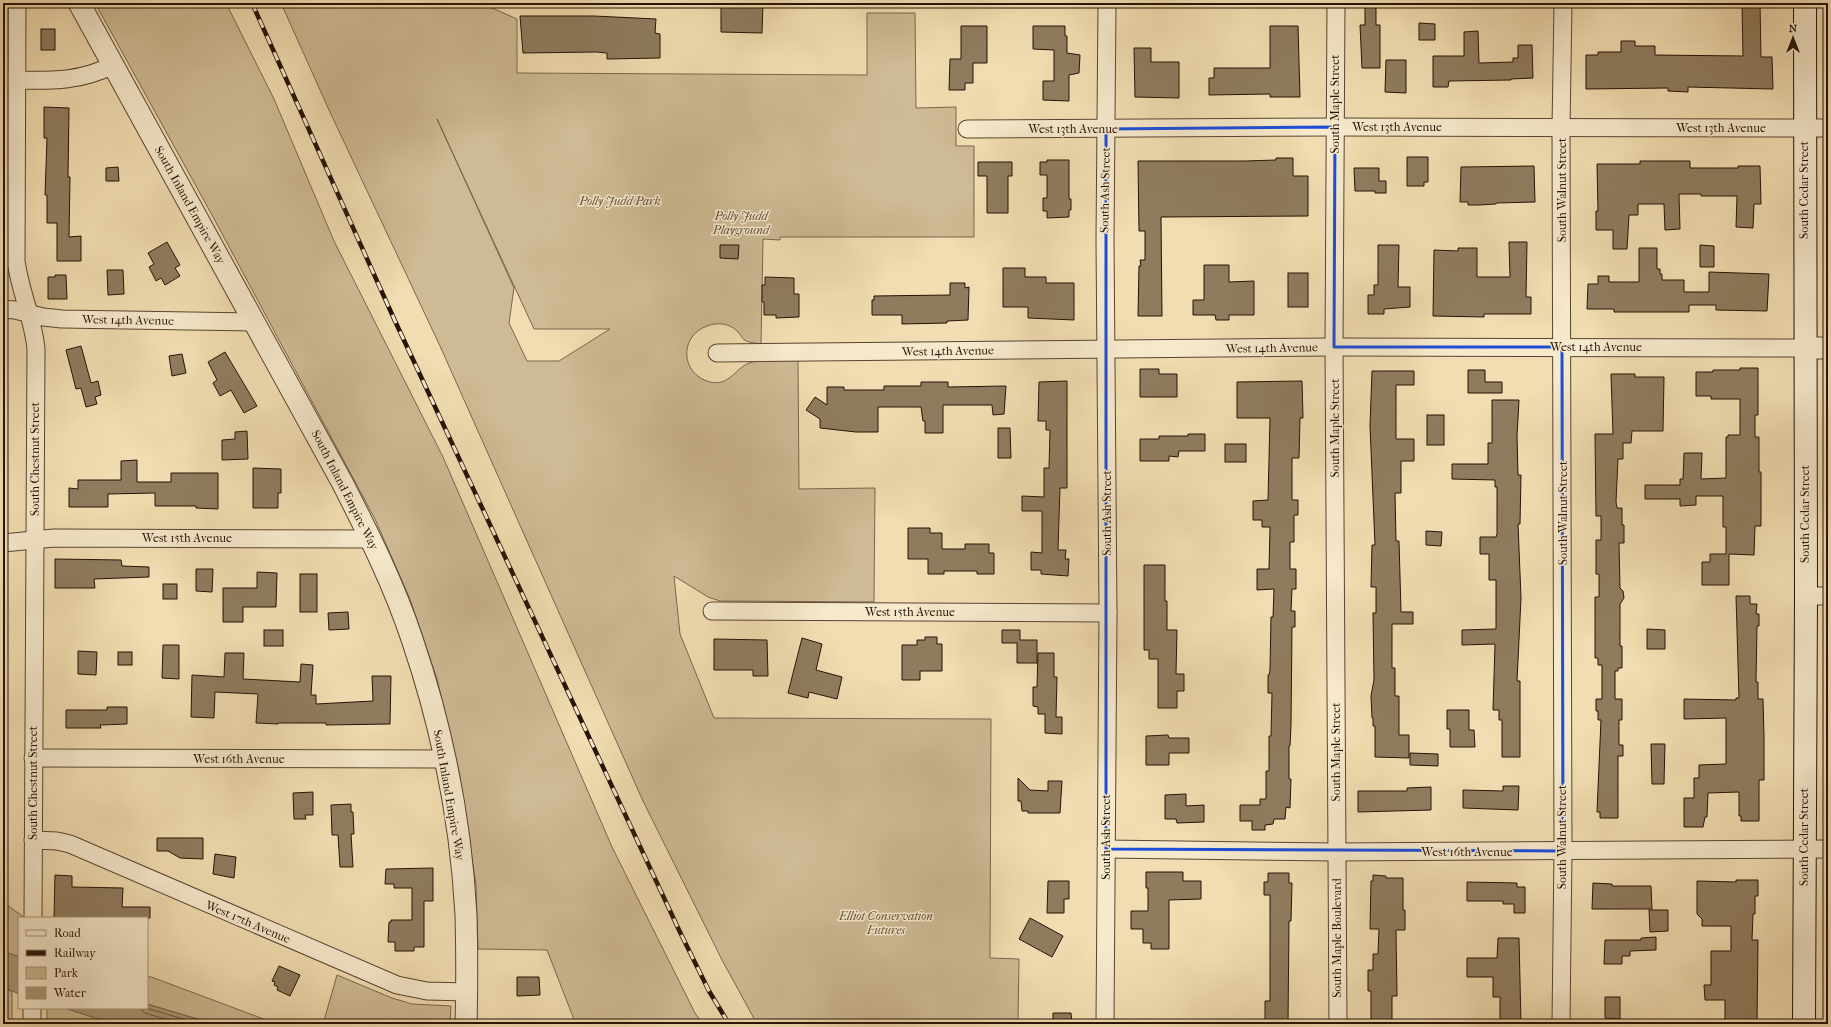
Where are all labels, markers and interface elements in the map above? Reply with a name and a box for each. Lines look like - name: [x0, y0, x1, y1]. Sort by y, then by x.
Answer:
- north arrow: [1773, 18, 1813, 58]
- text: N: [1789, 22, 1798, 35]
- street label: South Maple Street: [1328, 54, 1342, 153]
- street label: West 13th Avenue: [1351, 120, 1442, 134]
- street label: West 13th Avenue: [1675, 121, 1766, 135]
- street label: West 13th Avenue: [1027, 122, 1118, 136]
- street label: South Walnut Street: [1555, 137, 1569, 242]
- street label: South Cedar Street: [1797, 140, 1811, 239]
- street label: South Inland Empire Way: [152, 144, 229, 267]
- street label: South Ash Street: [1097, 146, 1113, 233]
- park label: Polly Judd Park: [578, 194, 661, 208]
- park label: Polly Judd Playground: [712, 209, 771, 237]
- street label: West 14th Avenue: [81, 312, 174, 328]
- street label: West 14th Avenue: [1225, 340, 1318, 356]
- street label: West 14th Avenue: [1549, 340, 1642, 354]
- street label: West 14th Avenue: [901, 343, 994, 359]
- street label: South Maple Street: [1328, 378, 1342, 477]
- street label: South Chestnut Street: [28, 401, 42, 516]
- street label: South Inland Empire Way: [309, 428, 382, 553]
- street label: South Walnut Street: [1556, 460, 1570, 565]
- street label: South Cedar Street: [1798, 464, 1812, 563]
- street label: South Ash Street: [1100, 469, 1114, 556]
- street label: West 15th Avenue: [141, 531, 232, 545]
- street label: West 15th Avenue: [864, 605, 955, 619]
- street label: South Maple Street: [1329, 702, 1343, 801]
- street label: South Chestnut Street: [26, 725, 40, 840]
- street label: South Inland Empire Way: [431, 728, 468, 862]
- street label: West 16th Avenue: [192, 752, 285, 766]
- street label: South Walnut Street: [1555, 784, 1569, 889]
- street label: South Cedar Street: [1797, 787, 1811, 886]
- street label: South Ash Street: [1099, 793, 1113, 880]
- street label: West 16th Avenue: [1420, 845, 1513, 859]
- street label: South Maple Boulevard: [1330, 878, 1344, 998]
- street label: West 17th Avenue: [203, 897, 292, 946]
- park label: Elliot Conservation Futures: [838, 909, 933, 937]
- legend: [18, 917, 148, 1009]
- text: Road: [54, 926, 81, 940]
- text: Railway: [54, 946, 96, 960]
- text: Park: [54, 966, 79, 980]
- text: Water: [53, 986, 87, 1000]

